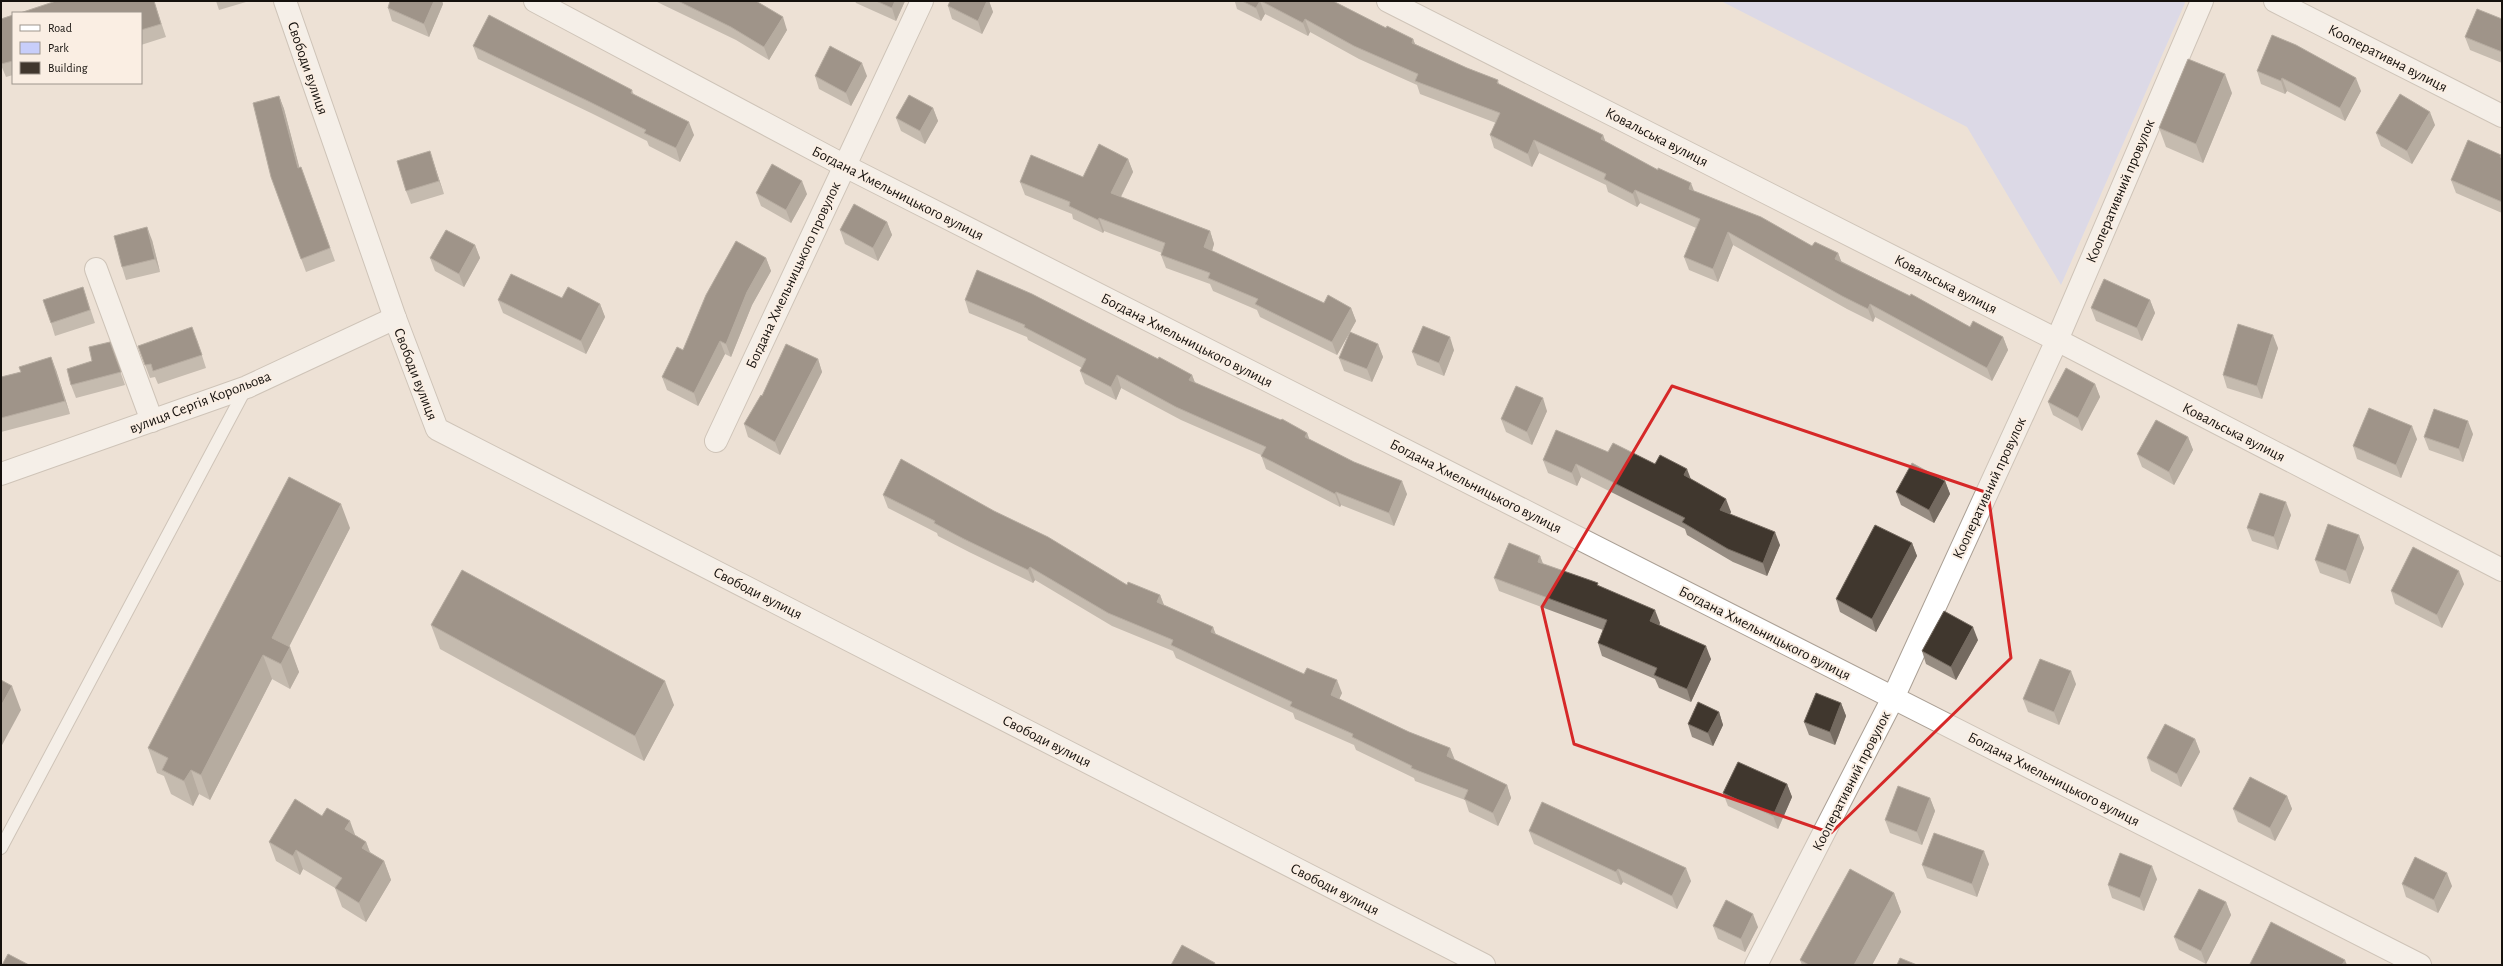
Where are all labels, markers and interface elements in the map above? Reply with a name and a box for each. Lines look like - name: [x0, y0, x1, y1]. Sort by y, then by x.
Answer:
- legend: [12, 12, 142, 84]
- street label: Свободи вулиця: [285, 20, 330, 117]
- text: Road: [48, 22, 72, 34]
- street label: Кооперативна вулиця: [2326, 22, 2450, 95]
- text: Park: [48, 42, 69, 54]
- text: Building: [48, 62, 88, 74]
- street label: Ковальська вулиця: [1603, 105, 1711, 170]
- street label: Кооперативний провулок: [2083, 117, 2158, 265]
- street label: Богдана Хмельницького вулиця: [809, 144, 986, 243]
- street label: Богдана Хмельницького провулок: [743, 179, 844, 371]
- street label: Ковальська вулиця: [1892, 252, 2000, 317]
- street label: Богдана Хмельницького вулиця: [1098, 291, 1275, 390]
- street label: Свободи вулиця: [391, 326, 440, 422]
- street label: вулиця Сергія Корольова: [127, 368, 273, 436]
- street label: Ковальська вулиця: [2180, 400, 2288, 465]
- street label: Кооперативний провулок: [1950, 415, 2029, 561]
- street label: Богдана Хмельницького вулиця: [1387, 437, 1564, 536]
- street label: Свободи вулиця: [711, 565, 805, 622]
- street label: Богдана Хмельницького вулиця: [1676, 584, 1853, 683]
- street label: Кооперативний провулок: [1810, 709, 1893, 853]
- street label: Свободи вулиця: [1000, 713, 1094, 770]
- street label: Богдана Хмельницького вулиця: [1965, 730, 2142, 829]
- street label: Свободи вулиця: [1288, 861, 1382, 918]

